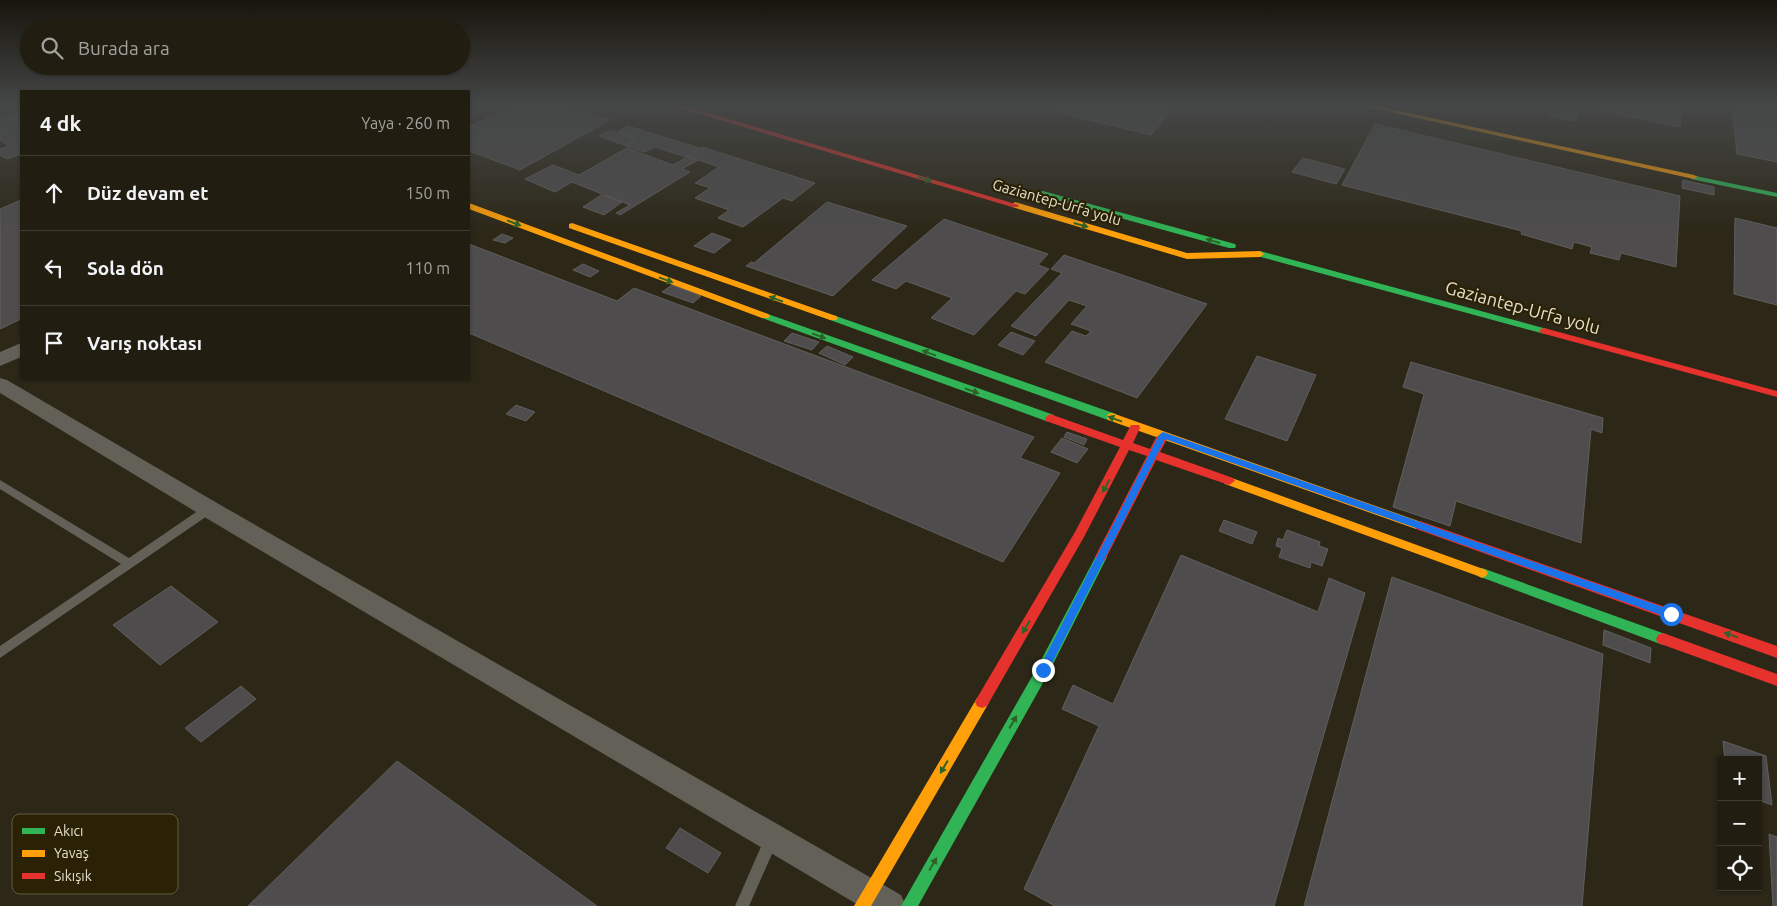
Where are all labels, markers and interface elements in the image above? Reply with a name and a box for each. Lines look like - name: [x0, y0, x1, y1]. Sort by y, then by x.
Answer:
- search box: [20, 20, 470, 75]
- icon: search: [38, 34, 66, 62]
- text: Burada ara: [78, 37, 170, 59]
- text: 4 dk: [40, 111, 81, 135]
- text: Yaya · 260 m: [361, 114, 450, 132]
- one-way arrow: [918, 175, 933, 183]
- street label: Gaziantep-Urfa yolu: [991, 175, 1123, 229]
- icon: ahead: [40, 179, 68, 207]
- text: Düz devam et: [87, 182, 208, 204]
- text: 150 m: [405, 184, 450, 202]
- one-way arrow: [507, 220, 521, 228]
- one-way arrow: [1074, 221, 1089, 229]
- one-way arrow: [1205, 237, 1220, 245]
- icon: left: [40, 254, 68, 282]
- text: Sola dön: [87, 257, 164, 279]
- text: 110 m: [405, 259, 450, 277]
- one-way arrow: [659, 277, 674, 284]
- street label: Gaziantep-Urfa yolu: [1443, 277, 1603, 337]
- one-way arrow: [768, 295, 783, 303]
- icon: arrive: [40, 329, 68, 357]
- text: Varış noktası: [87, 332, 202, 354]
- one-way arrow: [812, 332, 827, 340]
- one-way arrow: [921, 349, 936, 357]
- one-way arrow: [965, 387, 980, 395]
- one-way arrow: [1108, 415, 1123, 422]
- one-way arrow: [1102, 478, 1110, 493]
- route start: [1660, 603, 1683, 626]
- one-way arrow: [1021, 620, 1030, 633]
- one-way arrow: [1723, 631, 1738, 639]
- route end: [1032, 659, 1055, 682]
- one-way arrow: [1009, 716, 1018, 729]
- map controls: [1717, 756, 1762, 891]
- button: +: [1717, 756, 1762, 801]
- one-way arrow: [940, 760, 948, 775]
- button: −: [1717, 801, 1762, 846]
- legend: [12, 814, 178, 894]
- text: Akıcı: [54, 823, 83, 839]
- text: Yavaş: [54, 845, 89, 861]
- button: locate: [1717, 846, 1762, 891]
- one-way arrow: [929, 856, 937, 871]
- text: Sıkışık: [54, 868, 92, 884]

